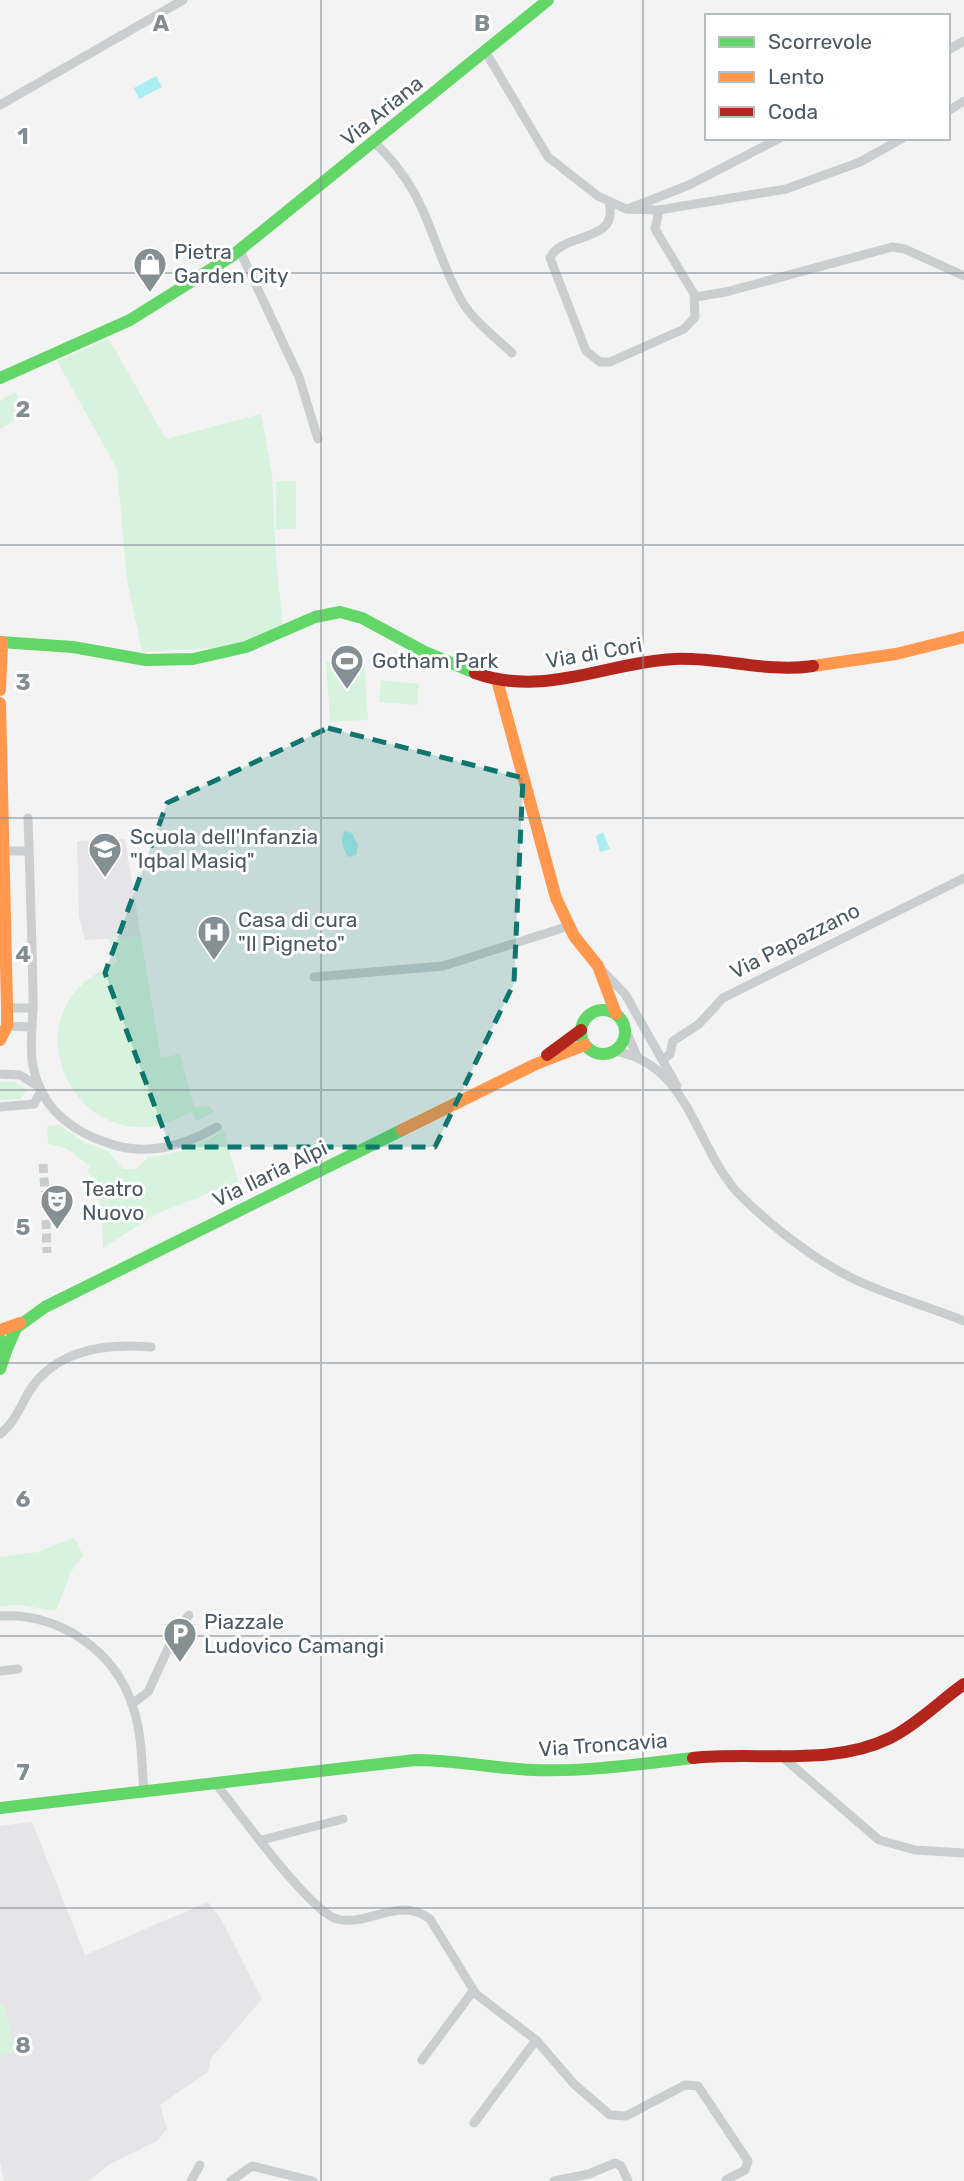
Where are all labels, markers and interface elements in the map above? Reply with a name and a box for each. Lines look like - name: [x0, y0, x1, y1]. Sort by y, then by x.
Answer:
- text: A: [153, 9, 170, 37]
- text: B: [474, 9, 490, 37]
- legend: [705, 14, 950, 140]
- text: Scorrevole: [768, 29, 872, 54]
- text: Lento: [768, 64, 824, 89]
- street label: Via Ariana: [336, 70, 428, 151]
- text: Coda: [768, 99, 818, 124]
- text: 1: [17, 122, 29, 150]
- place label: Pietra Garden City: [174, 239, 289, 288]
- shop icon: Pietra Garden City: [131, 245, 169, 294]
- text: 2: [16, 395, 30, 423]
- street label: Via di Cori: [544, 632, 644, 673]
- sports icon: Gotham Park: [328, 642, 366, 691]
- place label: Gotham Park: [372, 648, 499, 673]
- text: 3: [15, 668, 31, 696]
- place label: Scuola dell'Infanzia "Iqbal Masiq": [130, 824, 318, 873]
- school or university icon: Scuola dell'Infanzia "Iqbal Masiq": [86, 830, 124, 879]
- street label: Via Papazzano: [726, 897, 864, 984]
- place label: Casa di cura "Il Pigneto": [238, 907, 357, 956]
- hospital icon: Casa di cura "Il Pigneto": [195, 913, 233, 962]
- text: 4: [15, 940, 31, 968]
- street label: Via Ilaria Alpi: [209, 1135, 331, 1212]
- place label: Teatro Nuovo: [82, 1176, 144, 1225]
- theatre icon: Teatro Nuovo: [38, 1182, 76, 1231]
- text: 5: [16, 1213, 31, 1241]
- text: 6: [16, 1485, 31, 1513]
- place label: Piazzale Ludovico Camangi: [204, 1609, 384, 1658]
- parking icon: Piazzale Ludovico Camangi: [161, 1615, 199, 1664]
- street label: Via Troncavia: [538, 1728, 668, 1761]
- text: 7: [16, 1758, 30, 1786]
- text: 8: [15, 2031, 31, 2059]

